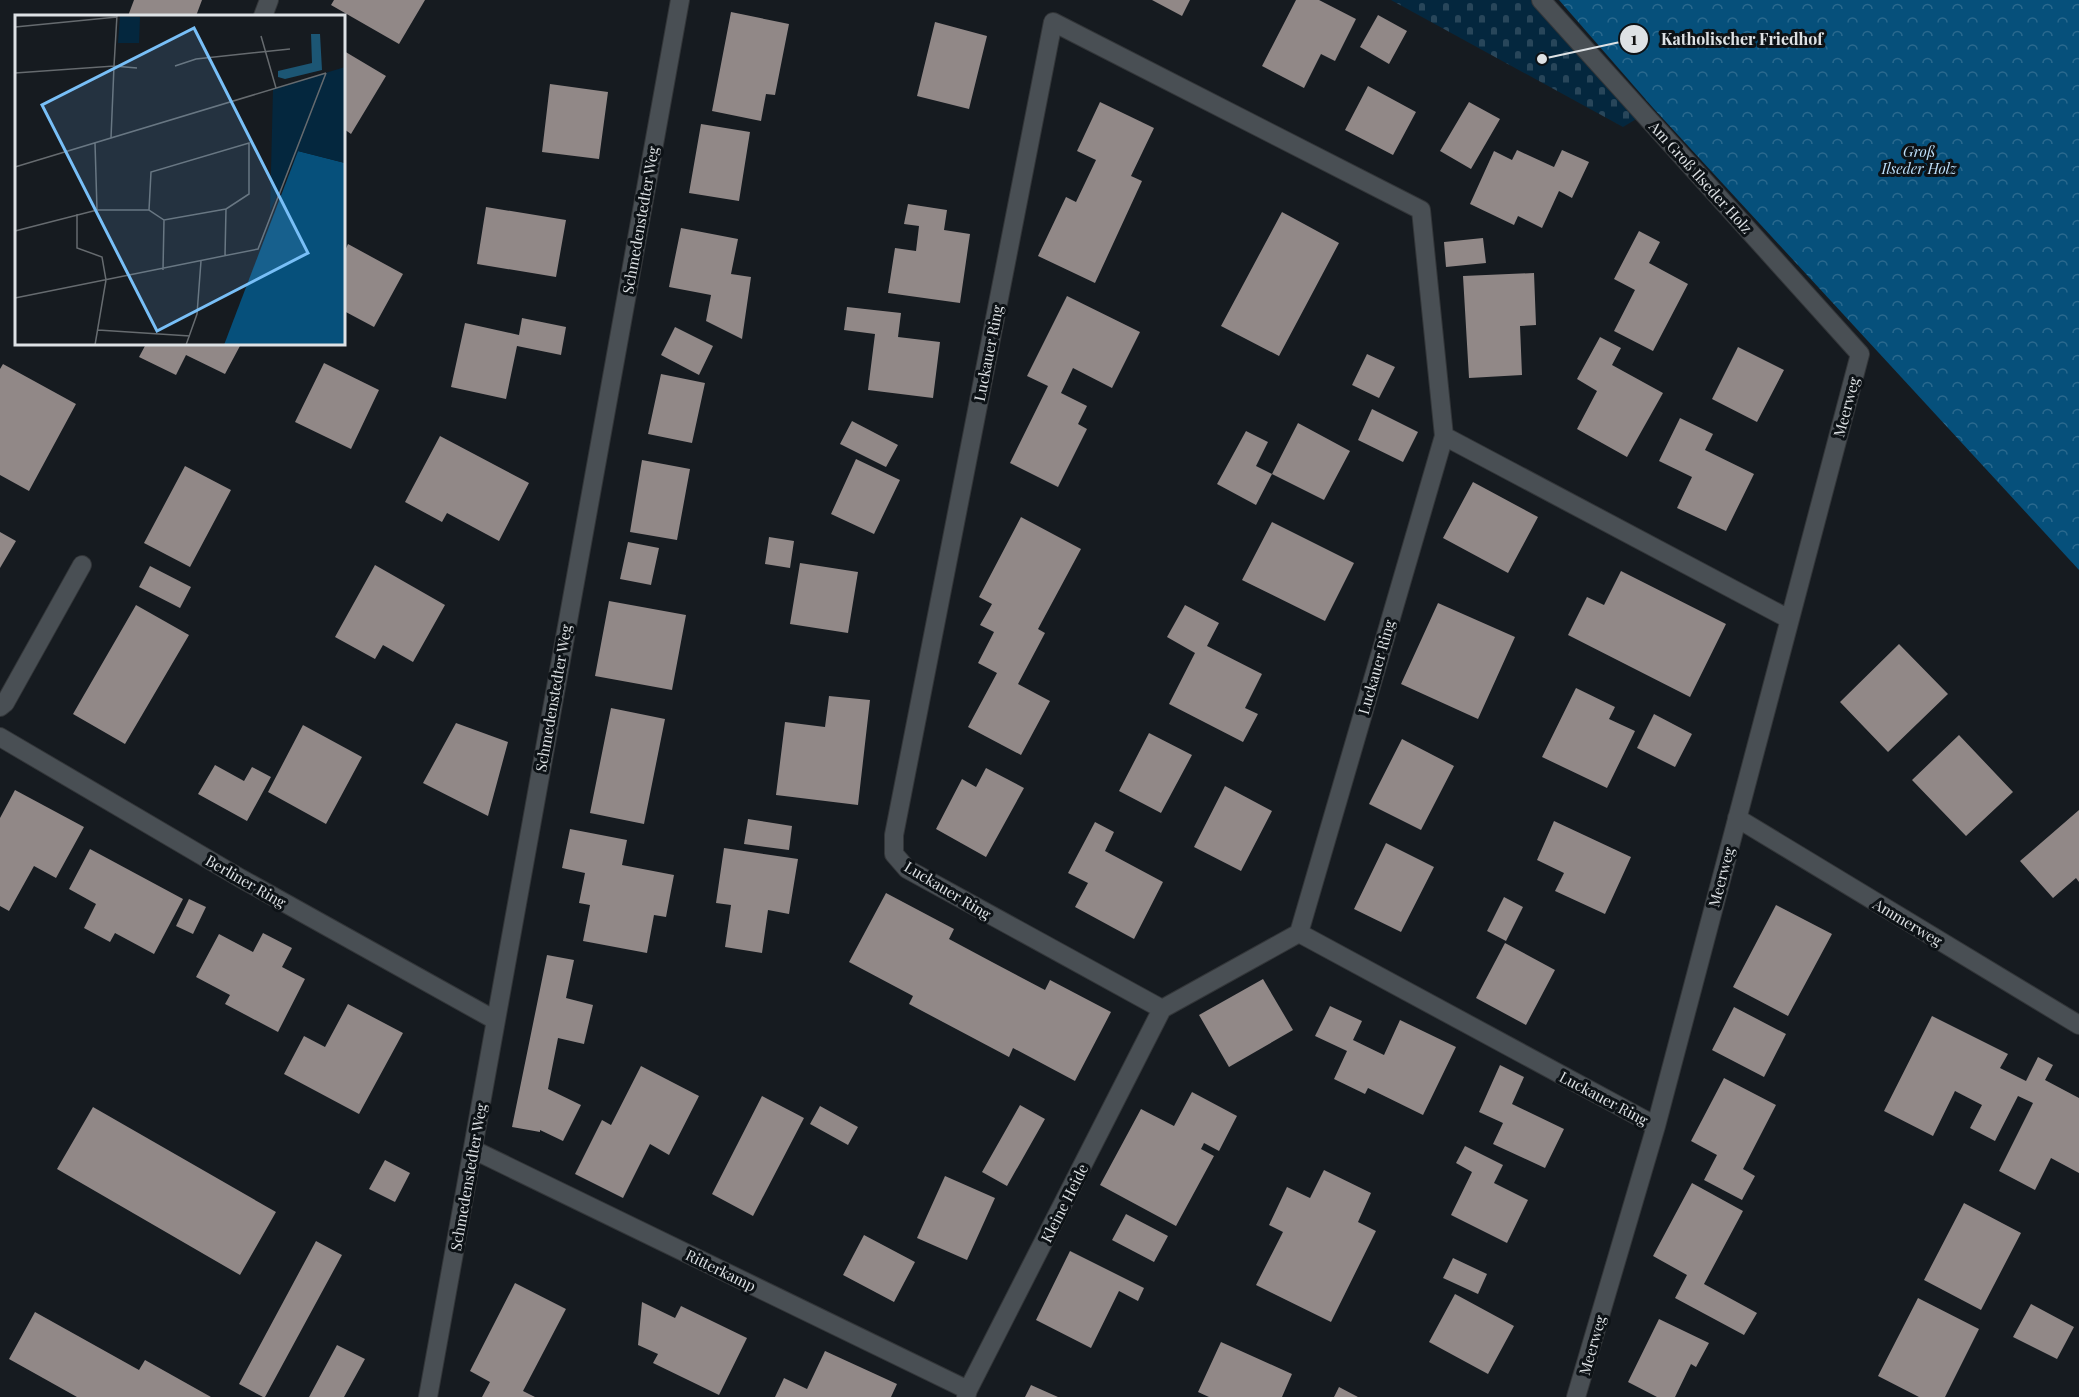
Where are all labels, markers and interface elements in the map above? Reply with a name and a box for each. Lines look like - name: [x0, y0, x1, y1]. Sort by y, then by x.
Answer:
- inset map: [15, 15, 345, 345]
- callout: Katholischer Friedhof: [1619, 22, 1836, 56]
- text: 1: [1631, 26, 1638, 50]
- text: Katholischer Friedhof: [1661, 28, 1824, 49]
- street label: Am Groß Ilseder Holz: [1644, 116, 1757, 237]
- park label: Groß Ilseder Holz: [1880, 141, 1958, 178]
- street label: Schmedenstedter Weg: [617, 145, 663, 295]
- street label: Luckauer Ring: [969, 303, 1007, 403]
- street label: Meerweg: [1828, 375, 1864, 439]
- street label: Luckauer Ring: [1353, 617, 1399, 717]
- street label: Schmedenstedter Weg: [530, 623, 576, 773]
- street label: Meerweg: [1703, 845, 1739, 909]
- street label: Berliner Ring: [202, 850, 290, 912]
- street label: Luckauer Ring: [901, 856, 995, 924]
- street label: Ammerweg: [1869, 893, 1946, 951]
- street label: Luckauer Ring: [1556, 1066, 1652, 1130]
- street label: Schmedenstedter Weg: [445, 1102, 491, 1252]
- street label: Kleine Heide: [1036, 1160, 1092, 1246]
- street label: Ritterkamp: [683, 1244, 760, 1296]
- street label: Meerweg: [1574, 1313, 1610, 1377]

